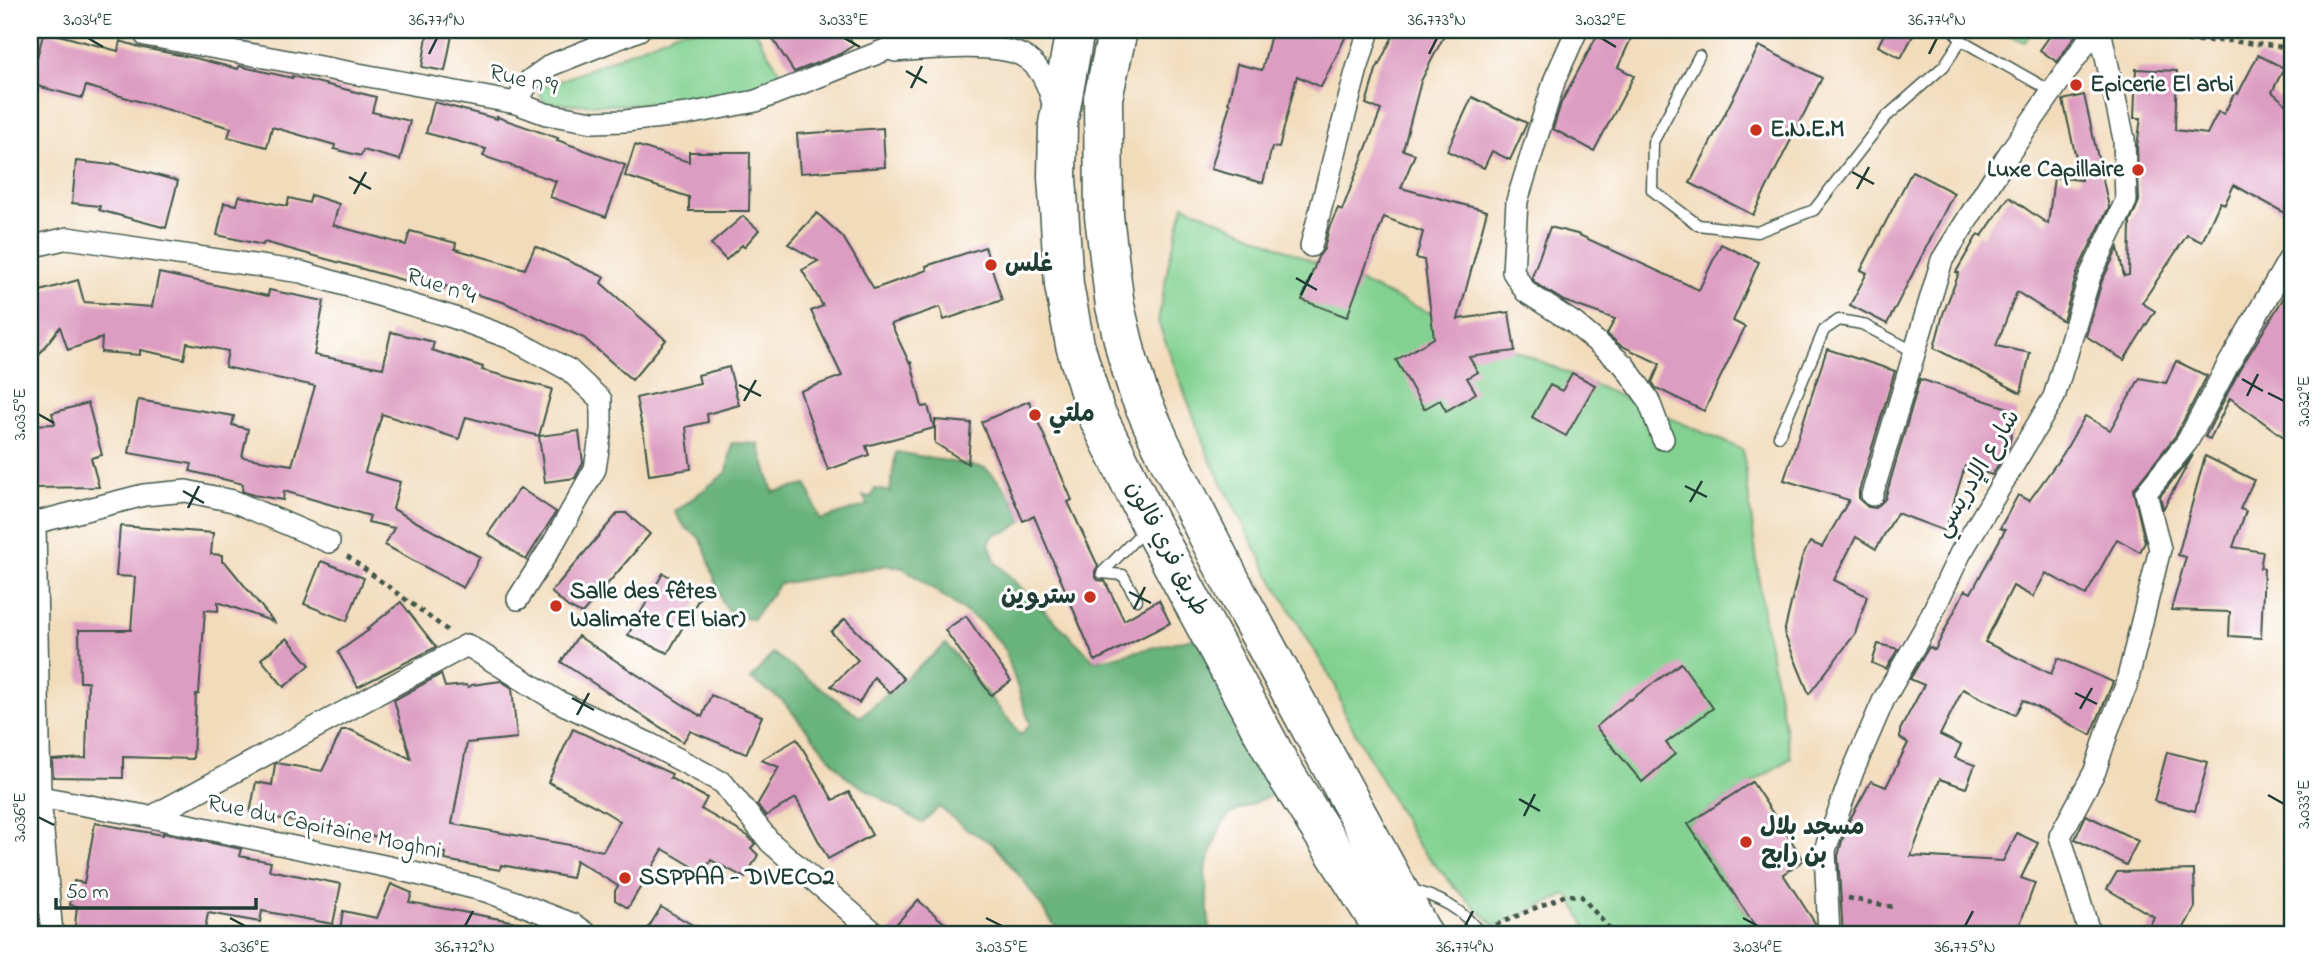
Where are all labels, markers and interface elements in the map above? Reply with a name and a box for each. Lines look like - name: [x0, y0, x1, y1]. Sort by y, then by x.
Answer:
- text: 3.034°E: [63, 8, 113, 34]
- text: 36.771°N: [409, 8, 465, 34]
- text: 3.033°E: [819, 8, 869, 34]
- text: 36.773°N: [1408, 8, 1466, 34]
- text: 3.032°E: [1576, 8, 1627, 34]
- text: 36.774°N: [1908, 8, 1966, 34]
- street label: Rue n°9: [485, 56, 562, 107]
- place label: Epicerie El arbi: [2090, 68, 2234, 103]
- marker: Epicerie El arbi: [2068, 77, 2084, 93]
- place label: E.N.E.M: [1770, 113, 1845, 148]
- marker: E.N.E.M: [1748, 122, 1764, 138]
- place label: Luxe Capillaire: [1987, 153, 2125, 188]
- marker: Luxe Capillaire: [2130, 162, 2146, 178]
- place label: غلس: [1005, 248, 1053, 283]
- marker: غلس: [983, 257, 999, 273]
- street label: Rue n°4: [401, 259, 481, 315]
- text: 3.032°E: [2292, 375, 2318, 427]
- text: 3.035°E: [8, 388, 34, 440]
- place label: ملتي: [1049, 398, 1095, 434]
- street label: شارع الإدريسي: [1926, 403, 2031, 545]
- marker: ملتي: [1027, 407, 1043, 423]
- street label: طريق فري فالون: [1115, 475, 1217, 623]
- place label: Salle des fêtes Walimate (El biar): [570, 575, 745, 638]
- place label: ستروين: [1001, 580, 1076, 615]
- marker: ستروين: [1082, 589, 1098, 605]
- marker: Salle des fêtes Walimate (El biar): [548, 598, 564, 614]
- text: 3.033°E: [2292, 779, 2318, 829]
- street label: Rue du Capitaine Moghni: [204, 786, 444, 870]
- text: 3.036°E: [8, 792, 34, 842]
- place label: مسجد بلال بن رابح: [1760, 811, 1865, 874]
- marker: مسجد بلال بن رابح: [1738, 834, 1754, 850]
- place label: SSPPAA - DIVECO2: [639, 861, 835, 896]
- scale bar: [56, 867, 256, 911]
- marker: SSPPAA - DIVECO2: [617, 870, 633, 886]
- text: 50 m: [66, 878, 109, 908]
- text: 3.036°E: [220, 935, 270, 961]
- text: 36.772°N: [435, 935, 495, 961]
- text: 3.035°E: [976, 935, 1028, 961]
- text: 36.774°N: [1436, 935, 1494, 961]
- text: 3.034°E: [1733, 935, 1783, 961]
- text: 36.775°N: [1934, 935, 1996, 961]

